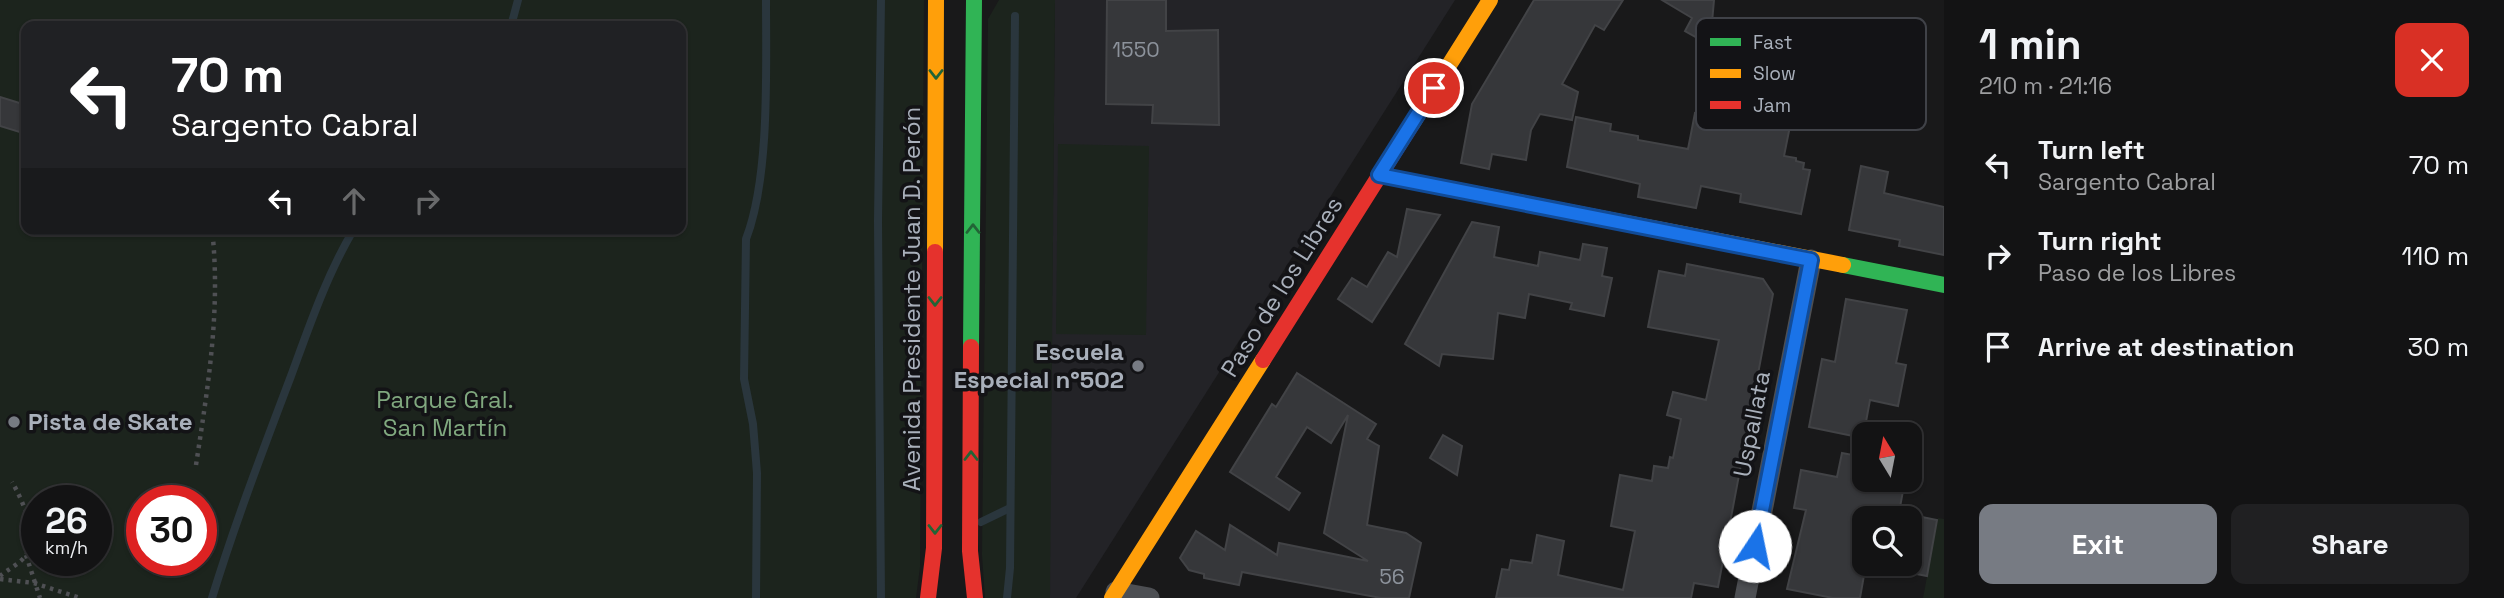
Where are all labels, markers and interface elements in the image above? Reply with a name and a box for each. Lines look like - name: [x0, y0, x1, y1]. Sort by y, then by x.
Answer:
- legend: [1696, 18, 1926, 130]
- text: 1 min: [1979, 18, 2082, 71]
- button: close: [2395, 23, 2469, 97]
- text: Fast: [1753, 30, 1793, 55]
- house number: 1550: [1112, 36, 1160, 63]
- text: 70 m: [171, 44, 284, 106]
- icon: left: [56, 49, 147, 140]
- pin: [1404, 58, 1464, 118]
- text: Slow: [1753, 61, 1796, 86]
- one-way arrow: [928, 69, 944, 80]
- icon: arrive: [1415, 69, 1453, 107]
- text: 210 m · 21:16: [1979, 71, 2112, 101]
- text: Jam: [1753, 93, 1791, 118]
- text: Sargento Cabral: [171, 105, 419, 145]
- street label: Avenida Presidente Juan D. Perón: [896, 107, 927, 491]
- text: Turn left: [2038, 133, 2145, 167]
- icon: left: [1979, 146, 2017, 184]
- text: 70 m: [2409, 148, 2469, 182]
- text: Sargento Cabral: [2038, 167, 2216, 197]
- icon: left: [262, 182, 300, 220]
- icon: ahead: [335, 182, 373, 220]
- icon: right: [408, 182, 446, 220]
- street label: Paso de los Libres: [1214, 191, 1350, 383]
- one-way arrow: [965, 223, 981, 234]
- text: Turn right: [2038, 224, 2162, 258]
- icon: right: [1979, 237, 2017, 275]
- text: 110 m: [2402, 239, 2469, 273]
- text: Paso de los Libres: [2038, 258, 2236, 288]
- one-way arrow: [927, 297, 943, 307]
- icon: arrive: [1979, 328, 2017, 366]
- text: Arrive at destination: [2038, 330, 2295, 364]
- text: 30 m: [2408, 330, 2469, 364]
- place label: Escuela Especial n°502: [954, 336, 1124, 395]
- marker: Escuela Especial n°502: [1130, 358, 1146, 374]
- street label: Uspallata: [1726, 368, 1777, 480]
- park label: Parque Gral. San Martín: [376, 384, 514, 443]
- place label: Pista de Skate: [28, 406, 193, 437]
- marker: Pista de Skate: [6, 414, 22, 430]
- north arrow: [1852, 422, 1922, 492]
- map controls: [1852, 422, 1922, 576]
- one-way arrow: [963, 451, 979, 461]
- speed limit sign: 30: [126, 485, 217, 576]
- text: 26: [45, 499, 88, 543]
- button: Exit: [1979, 504, 2217, 584]
- button: Share: [2231, 504, 2469, 584]
- button: search: [1852, 506, 1922, 576]
- position arrow: [1718, 509, 1792, 583]
- one-way arrow: [927, 524, 943, 535]
- text: km/h: [45, 536, 88, 559]
- house number: 56: [1379, 563, 1405, 590]

